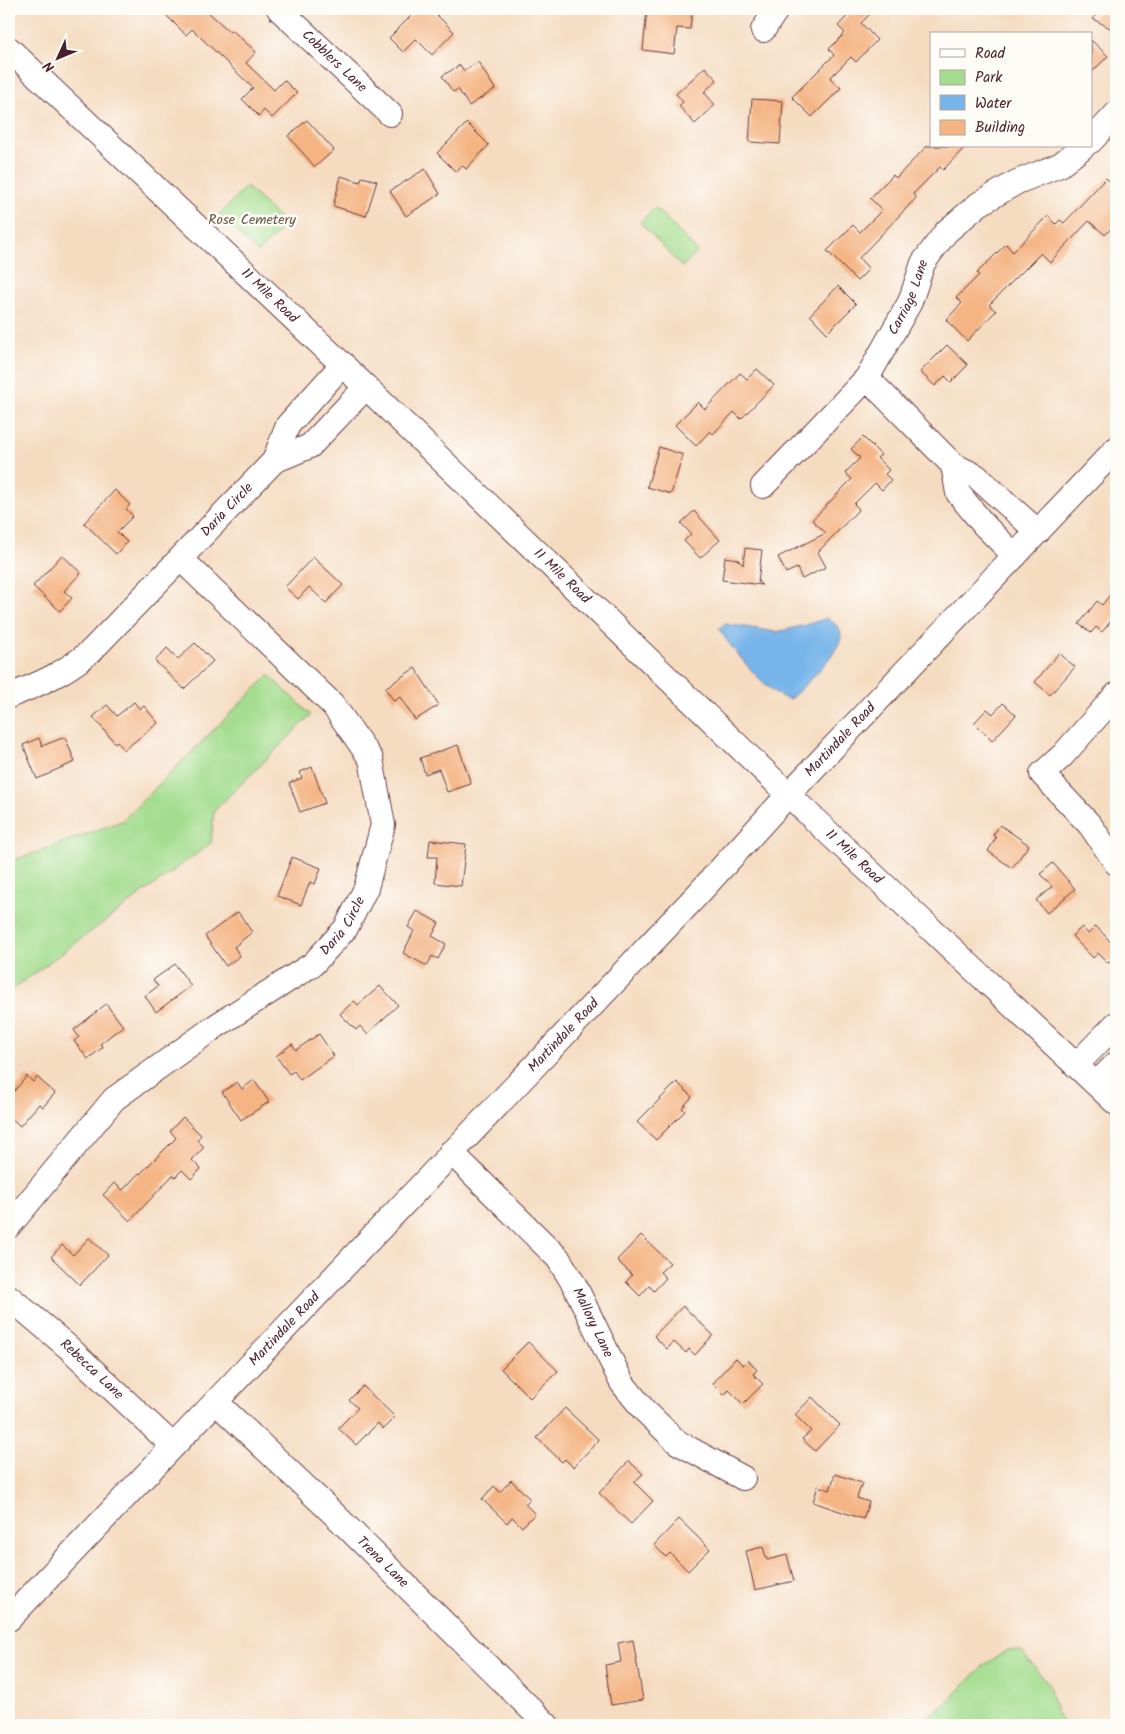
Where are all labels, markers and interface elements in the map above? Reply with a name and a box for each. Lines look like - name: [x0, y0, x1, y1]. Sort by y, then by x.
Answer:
- street label: Cobblers Lane: [296, 25, 373, 98]
- north arrow: [32, 32, 82, 82]
- legend: [930, 32, 1092, 148]
- text: Road: [975, 42, 1006, 66]
- text: N: [38, 55, 60, 77]
- text: Park: [975, 66, 1003, 90]
- text: Water: [975, 92, 1012, 116]
- text: Building: [975, 116, 1025, 140]
- park label: Rose Cemetery: [208, 209, 296, 231]
- street label: Carriage Lane: [882, 256, 935, 339]
- street label: 11 Mile Road: [236, 263, 304, 329]
- street label: Daria Circle: [195, 477, 259, 542]
- street label: 11 Mile Road: [528, 543, 596, 610]
- street label: Martindale Road: [799, 697, 882, 782]
- street label: 11 Mile Road: [820, 824, 889, 890]
- street label: Daria Circle: [315, 892, 371, 961]
- street label: Martindale Road: [523, 993, 605, 1078]
- street label: Mallory Lane: [566, 1284, 619, 1362]
- street label: Martindale Road: [244, 1286, 326, 1371]
- street label: Rebecca Lane: [55, 1334, 129, 1406]
- street label: Trena Lane: [351, 1531, 414, 1594]

